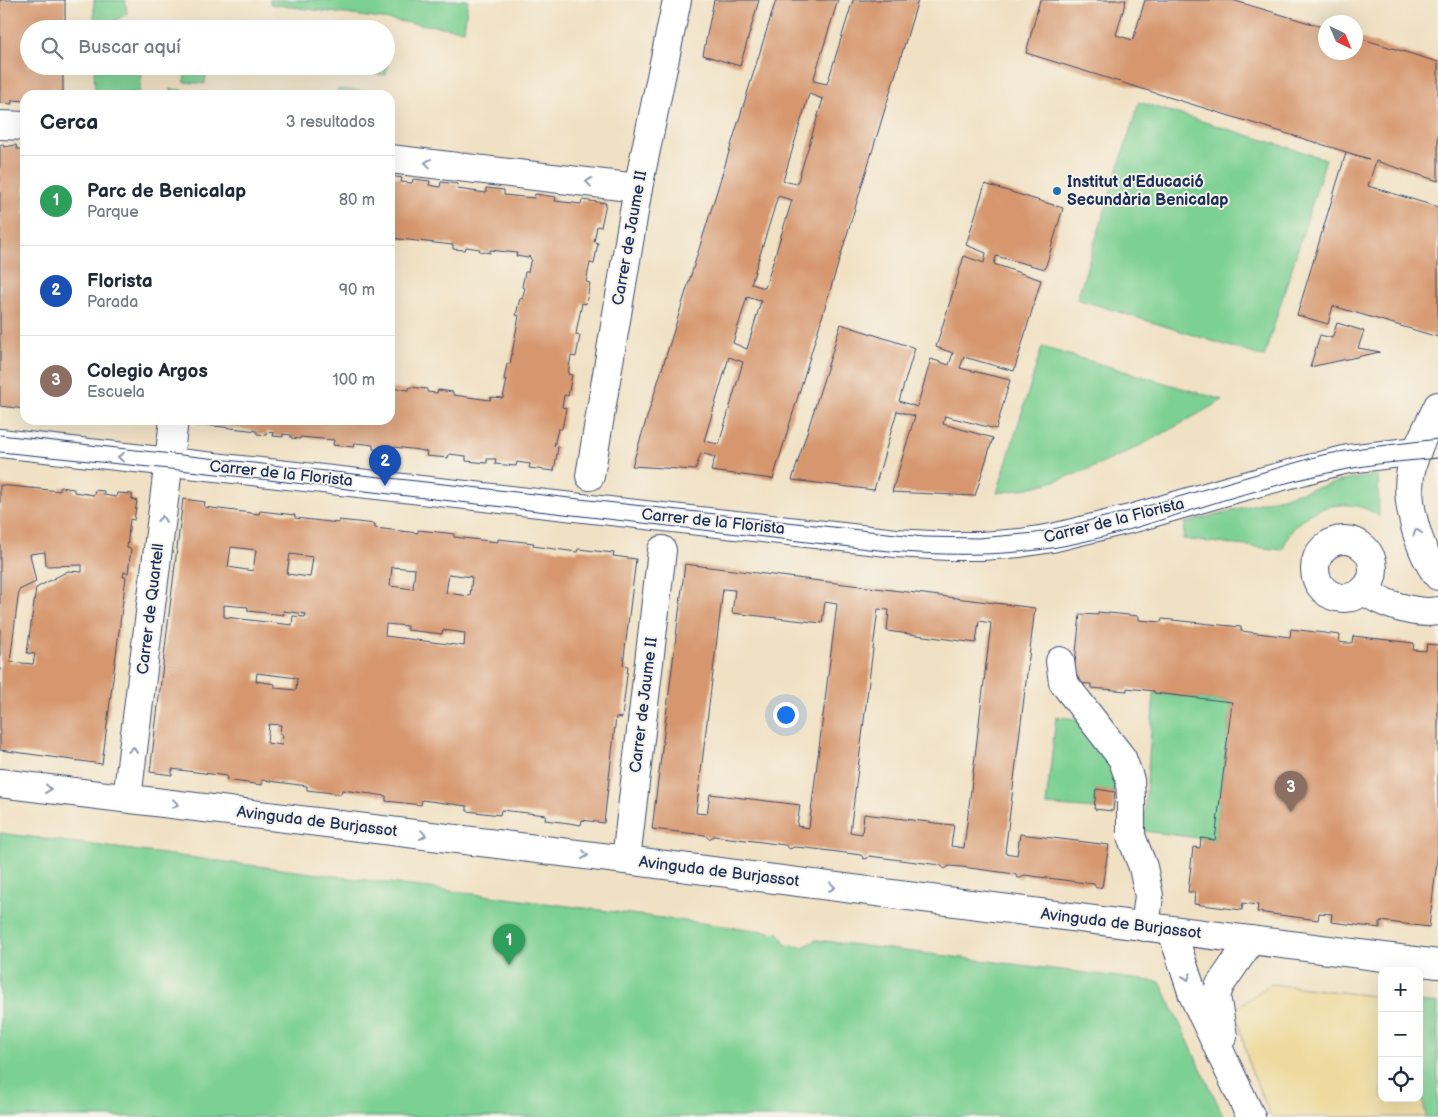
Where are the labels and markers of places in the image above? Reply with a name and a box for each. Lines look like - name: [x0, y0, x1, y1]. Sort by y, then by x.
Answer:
- place label: Institut d'Educació Secundària Benicalap: [1067, 173, 1229, 210]
- marker: Institut d'Educació Secundària Benicalap: [1051, 185, 1063, 197]
- pin: 2: [369, 445, 401, 486]
- pin: 3: [1275, 771, 1307, 812]
- pin: 1: [493, 924, 525, 965]

